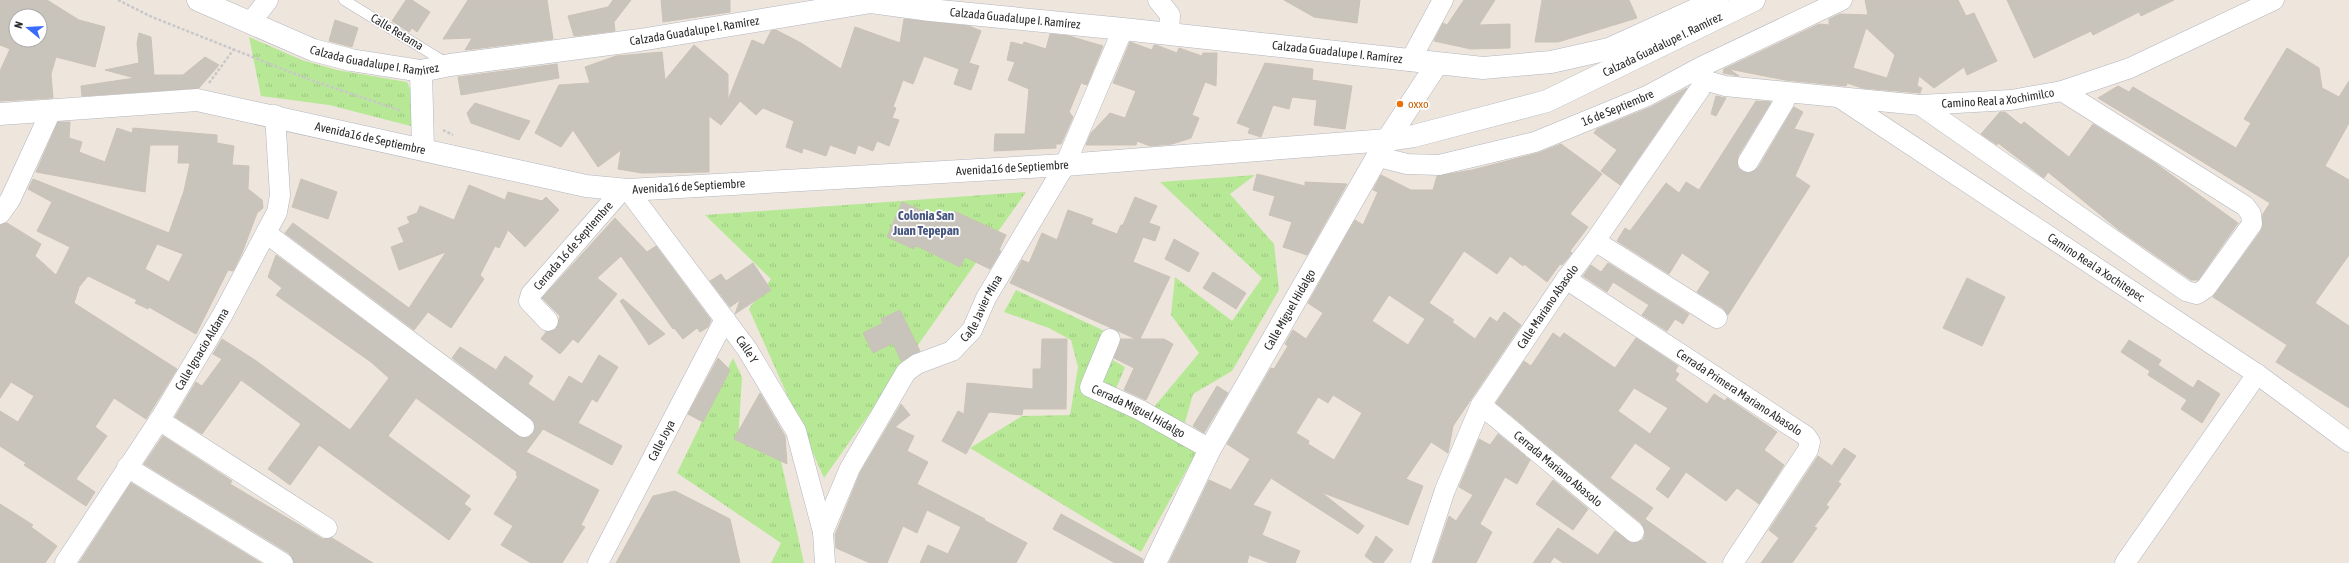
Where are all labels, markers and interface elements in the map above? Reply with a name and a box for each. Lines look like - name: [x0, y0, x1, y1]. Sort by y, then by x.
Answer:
- street label: Calzada Guadalupe I. Ramírez: [949, 5, 1082, 32]
- north arrow: [8, 8, 48, 48]
- street label: Calzada Guadalupe I. Ramírez: [1600, 9, 1725, 80]
- street label: Calle Retama: [368, 11, 426, 53]
- street label: Calzada Guadalupe I. Ramírez: [629, 13, 761, 48]
- text: N: [12, 20, 25, 30]
- street label: Calzada Guadalupe I. Ramírez: [1271, 38, 1404, 66]
- street label: Calzada Guadalupe I. Ramírez: [307, 42, 441, 78]
- street label: Camino Real a Xochimilco: [1941, 85, 2056, 111]
- street label: 16 de Septiembre: [1579, 87, 1656, 129]
- place label: oxxo: [1408, 97, 1429, 111]
- marker: oxxo: [1395, 99, 1405, 109]
- street label: Avenida16 de Septiembre: [314, 119, 427, 157]
- street label: Avenida16 de Septiembre: [955, 158, 1069, 178]
- street label: Avenida16 de Septiembre: [632, 176, 746, 197]
- street label: Cerrada 16 de Septiembre: [531, 199, 616, 293]
- district label: Colonia San Juan Tepepan: [892, 208, 959, 238]
- street label: Camino Real a Xochitepec: [2045, 230, 2147, 305]
- street label: Calle Mariano Abasolo: [1514, 262, 1582, 351]
- street label: Calle Miguel Hidalgo: [1261, 266, 1319, 353]
- street label: Calle Javier Mina: [957, 272, 1005, 345]
- street label: Calle Ignacio Aldama: [172, 306, 232, 393]
- street label: Calle Y: [733, 333, 761, 366]
- street label: Cerrada Primera Mariano Abasolo: [1674, 346, 1805, 439]
- street label: Cerrada Miguel Hidalgo: [1089, 382, 1188, 441]
- street label: Calle Joya: [645, 418, 678, 463]
- street label: Cerrada Mariano Abasolo: [1511, 428, 1605, 510]

